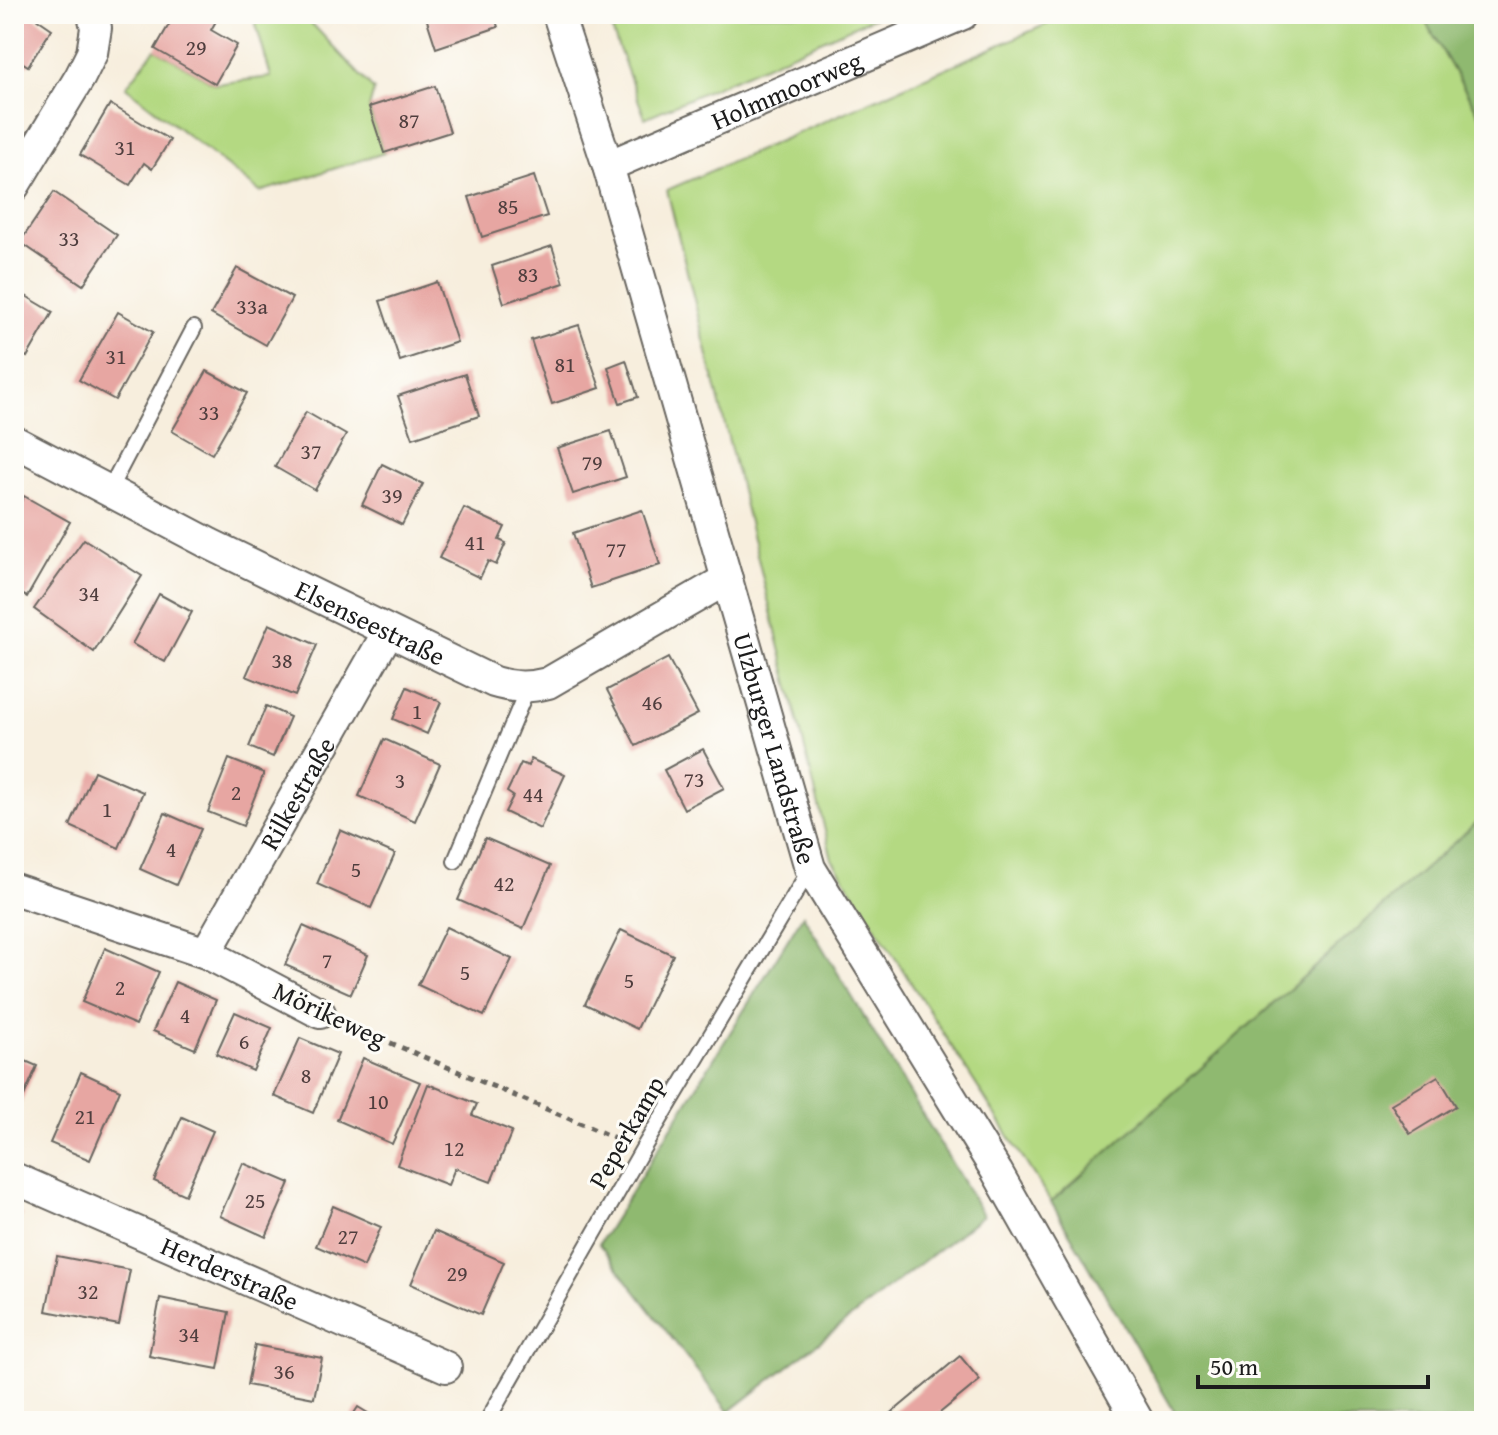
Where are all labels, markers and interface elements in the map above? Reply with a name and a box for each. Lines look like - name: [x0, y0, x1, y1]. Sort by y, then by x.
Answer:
- house number: 29: [185, 31, 207, 63]
- street label: Holmmoorweg: [705, 40, 868, 139]
- house number: 87: [398, 104, 420, 136]
- house number: 31: [114, 131, 136, 163]
- house number: 85: [497, 190, 519, 222]
- house number: 33: [58, 222, 80, 254]
- house number: 83: [517, 258, 539, 290]
- house number: 33a: [236, 290, 268, 322]
- house number: 31: [105, 340, 127, 372]
- house number: 81: [554, 348, 576, 380]
- house number: 33: [198, 396, 220, 428]
- house number: 37: [300, 435, 322, 467]
- house number: 79: [581, 446, 603, 478]
- house number: 39: [381, 479, 403, 511]
- house number: 41: [464, 526, 486, 558]
- house number: 77: [605, 533, 627, 565]
- street label: Elsenseestraße: [289, 569, 452, 675]
- house number: 34: [78, 577, 100, 609]
- street label: Ulzburger Landstraße: [724, 628, 827, 869]
- house number: 38: [271, 644, 293, 676]
- house number: 46: [641, 686, 663, 718]
- house number: 1: [412, 695, 422, 727]
- street label: Rilkestraße: [249, 729, 344, 857]
- house number: 73: [683, 763, 705, 795]
- house number: 3: [395, 764, 405, 796]
- house number: 2: [231, 776, 241, 808]
- house number: 44: [522, 778, 544, 810]
- house number: 1: [102, 793, 112, 825]
- house number: 4: [166, 833, 176, 865]
- house number: 5: [351, 853, 361, 885]
- house number: 42: [493, 867, 515, 899]
- house number: 7: [322, 944, 332, 976]
- house number: 5: [460, 956, 470, 988]
- house number: 5: [624, 964, 634, 996]
- house number: 2: [115, 971, 125, 1003]
- street label: Mörikeweg: [267, 971, 393, 1057]
- house number: 4: [180, 999, 190, 1031]
- house number: 6: [239, 1025, 249, 1057]
- house number: 8: [301, 1059, 311, 1091]
- street label: Peperkamp: [578, 1069, 674, 1195]
- house number: 10: [367, 1085, 389, 1117]
- house number: 21: [74, 1100, 96, 1132]
- house number: 12: [443, 1132, 465, 1164]
- house number: 25: [244, 1184, 266, 1216]
- house number: 27: [337, 1220, 359, 1252]
- street label: Herderstraße: [155, 1225, 305, 1320]
- house number: 29: [446, 1257, 468, 1289]
- house number: 32: [77, 1275, 99, 1307]
- house number: 34: [178, 1318, 200, 1350]
- scale bar: [1198, 1339, 1428, 1389]
- text: 50 m: [1210, 1349, 1258, 1384]
- house number: 36: [273, 1355, 295, 1387]

